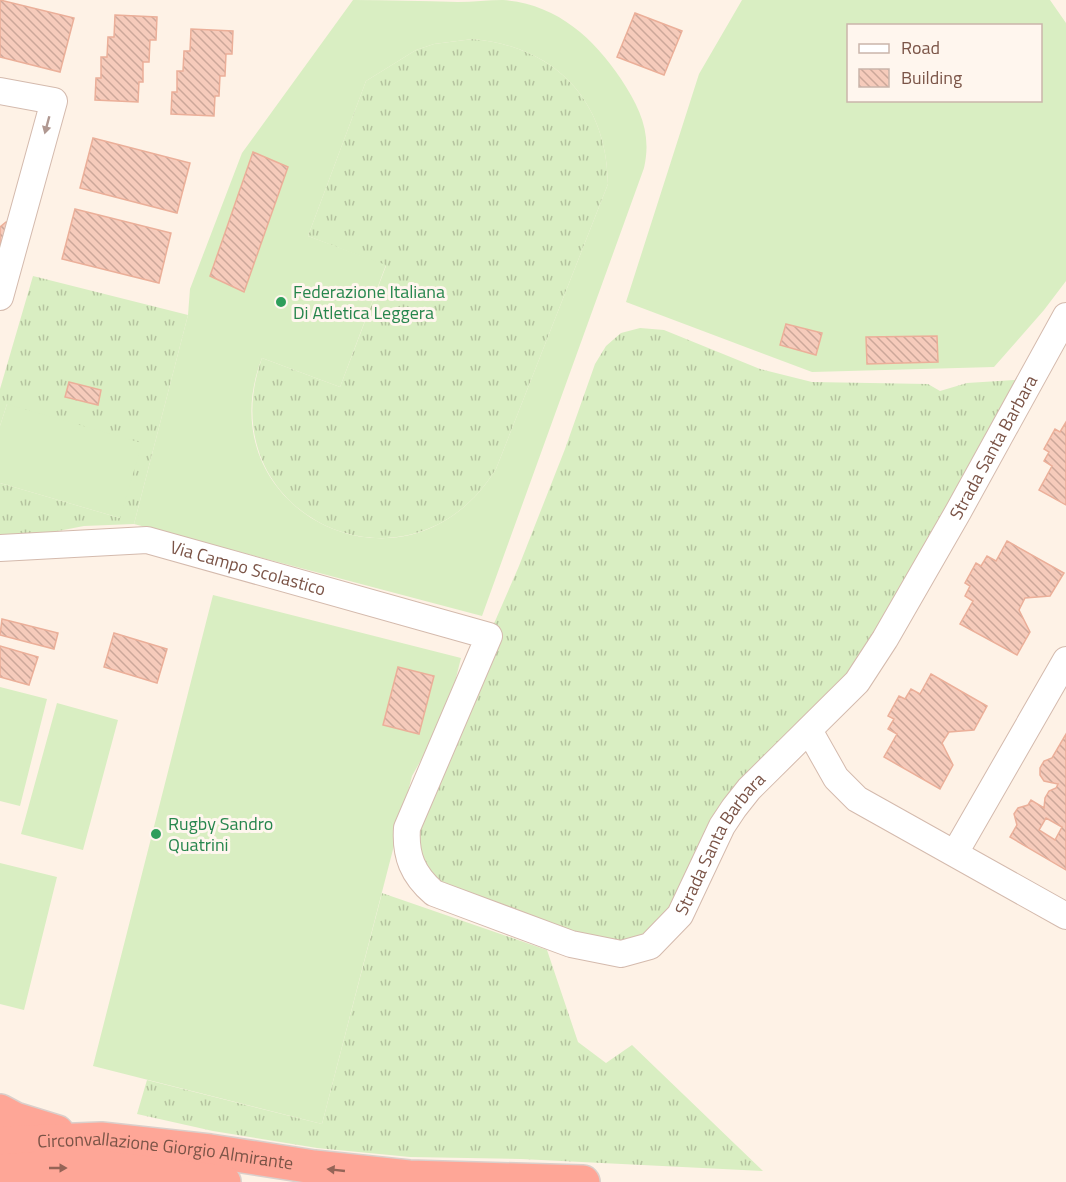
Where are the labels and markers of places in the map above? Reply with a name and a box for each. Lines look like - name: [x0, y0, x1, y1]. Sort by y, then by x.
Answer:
- place label: Federazione Italiana Di Atletica Leggera: [293, 278, 445, 326]
- marker: Federazione Italiana Di Atletica Leggera: [274, 295, 288, 309]
- place label: Rugby Sandro Quatrini: [168, 810, 273, 858]
- marker: Rugby Sandro Quatrini: [149, 827, 163, 841]

